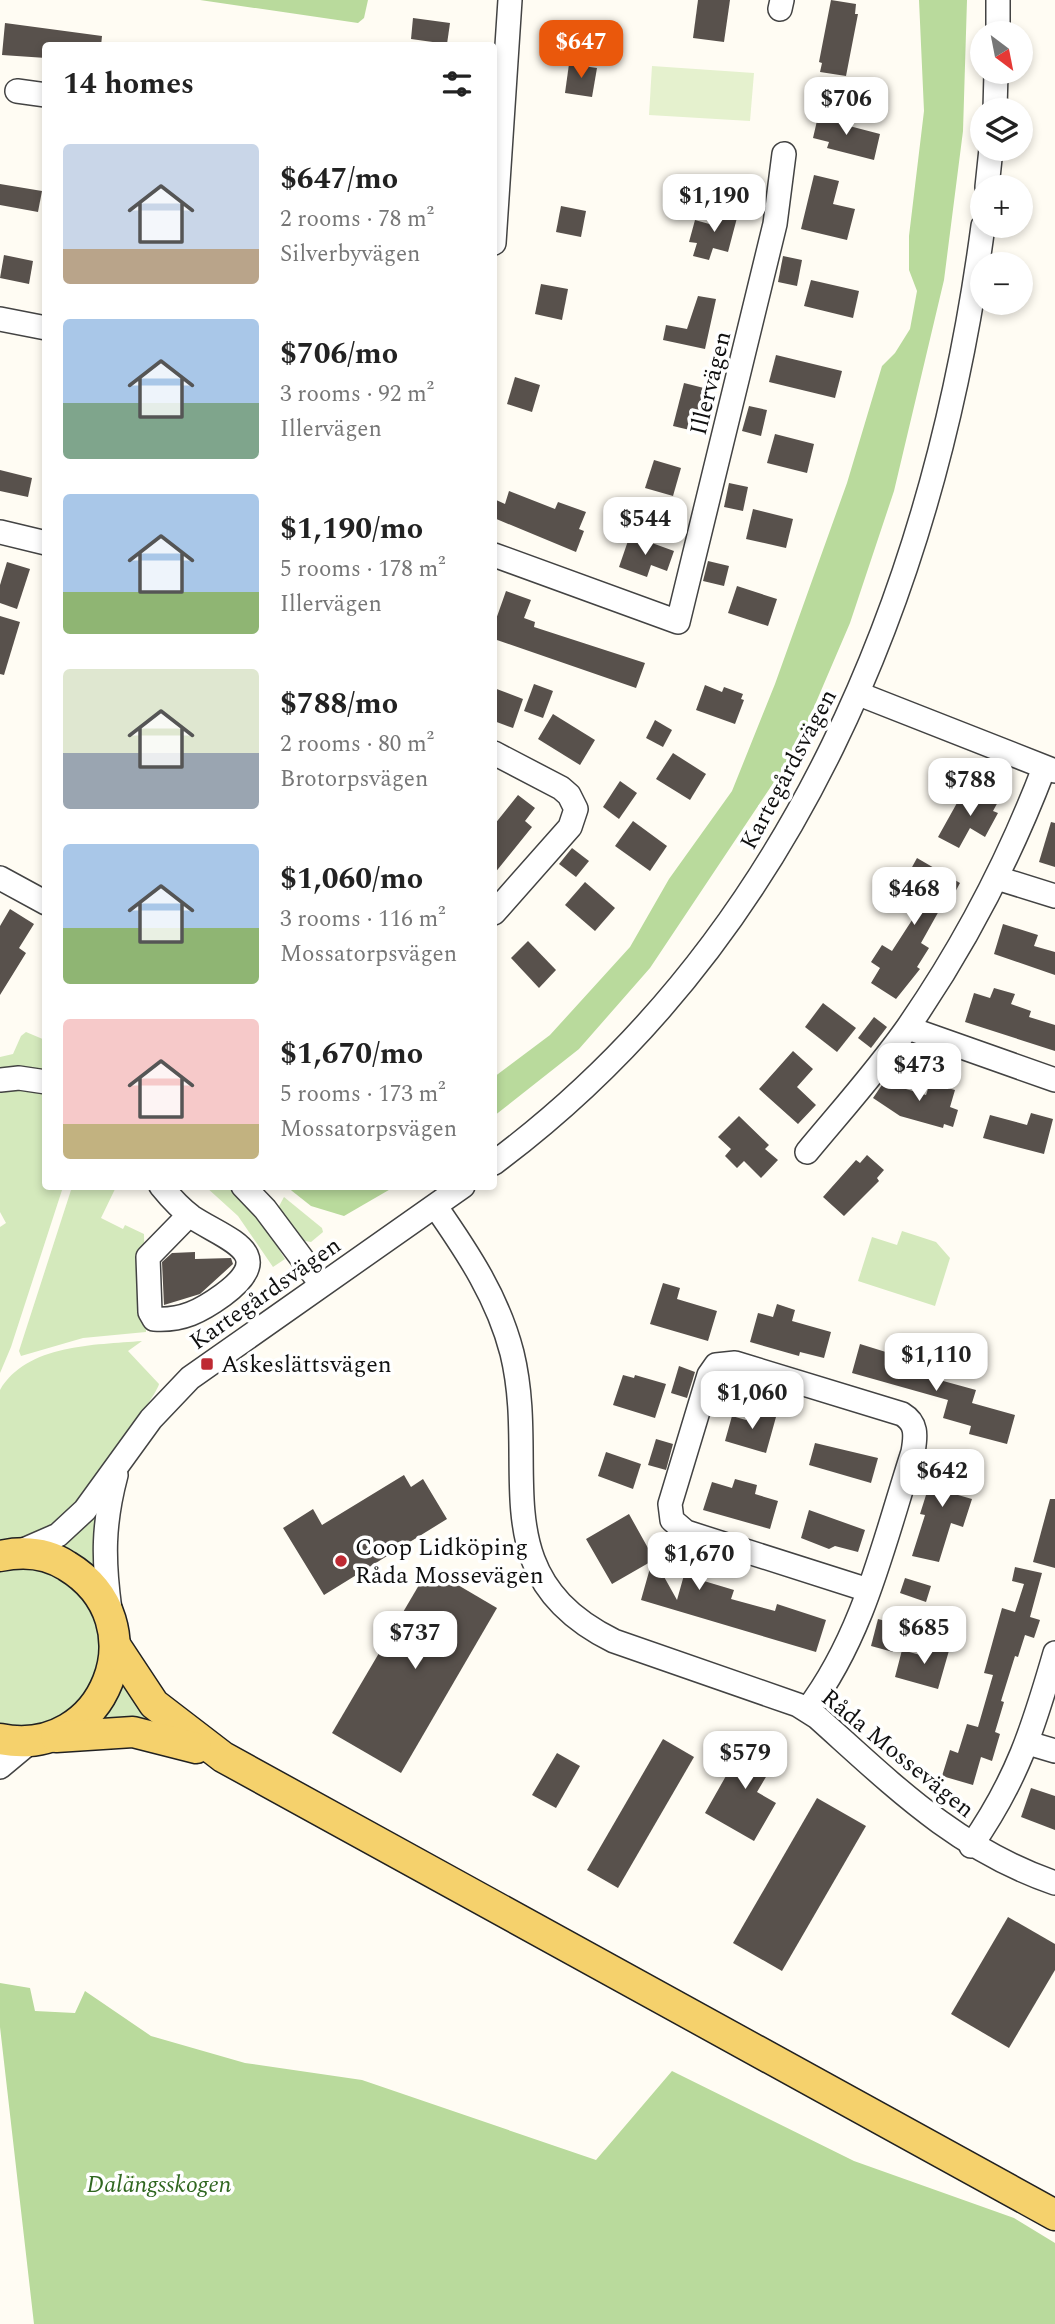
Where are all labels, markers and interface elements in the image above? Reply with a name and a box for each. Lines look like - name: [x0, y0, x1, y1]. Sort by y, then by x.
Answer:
- pin: $647: [540, 20, 622, 80]
- north arrow: [970, 21, 1032, 84]
- map controls: [970, 21, 1033, 315]
- text: $647: [555, 25, 607, 60]
- text: 14 homes: [63, 61, 194, 107]
- icon: filters: [438, 65, 476, 103]
- pin: $706: [805, 78, 887, 137]
- text: $706: [820, 82, 872, 117]
- button: layers: [970, 98, 1033, 161]
- text: $647/mo: [280, 156, 398, 202]
- icon: home: [119, 172, 203, 256]
- pin: $1,190: [657, 174, 771, 234]
- button: +: [970, 175, 1033, 238]
- text: $1,190: [679, 179, 749, 214]
- text: 2 rooms · 78 m²: [280, 202, 434, 237]
- text: Silverbyvägen: [280, 237, 420, 272]
- button: −: [970, 252, 1033, 315]
- street label: Illervägen: [681, 327, 741, 439]
- text: $706/mo: [280, 331, 398, 377]
- icon: home: [119, 347, 203, 431]
- text: 3 rooms · 92 m²: [280, 377, 434, 412]
- text: Illervägen: [280, 412, 382, 447]
- pin: $544: [604, 498, 686, 557]
- text: $544: [619, 502, 671, 537]
- text: $1,190/mo: [280, 506, 423, 552]
- icon: home: [119, 522, 203, 606]
- text: 5 rooms · 178 m²: [280, 552, 446, 587]
- text: Illervägen: [280, 587, 382, 622]
- text: $788/mo: [280, 681, 398, 727]
- street label: Kartegårdsvägen: [731, 683, 846, 856]
- icon: home: [119, 697, 203, 781]
- text: 2 rooms · 80 m²: [280, 727, 434, 762]
- pin: $788: [929, 758, 1011, 818]
- text: Brotorpsvägen: [280, 762, 428, 797]
- text: $788: [944, 763, 996, 798]
- text: $1,060/mo: [280, 856, 423, 902]
- pin: $468: [873, 867, 955, 927]
- icon: home: [119, 872, 203, 956]
- text: $468: [888, 872, 940, 907]
- text: 3 rooms · 116 m²: [280, 902, 446, 937]
- text: Mossatorpsvägen: [280, 937, 457, 972]
- text: $1,670/mo: [280, 1031, 423, 1077]
- pin: $473: [878, 1044, 960, 1103]
- icon: home: [119, 1047, 203, 1131]
- text: $473: [893, 1048, 945, 1083]
- text: 5 rooms · 173 m²: [280, 1077, 446, 1112]
- text: Mossatorpsvägen: [280, 1112, 457, 1147]
- street label: Kartegårdsvägen: [182, 1228, 349, 1360]
- pin: $1,110: [879, 1334, 993, 1393]
- text: $1,110: [901, 1338, 971, 1373]
- place label: Askeslättsvägen: [221, 1347, 392, 1383]
- marker: Askeslättsvägen: [199, 1356, 215, 1372]
- pin: $1,060: [695, 1372, 809, 1431]
- text: $1,060: [717, 1376, 787, 1411]
- pin: $642: [901, 1450, 983, 1509]
- text: $642: [916, 1454, 968, 1489]
- place label: Coop Lidköping Råda Mossevägen: [355, 1530, 544, 1594]
- pin: $1,670: [642, 1532, 756, 1592]
- text: $1,670: [664, 1537, 734, 1572]
- marker: Coop Lidköping Råda Mossevägen: [333, 1553, 349, 1569]
- pin: $685: [883, 1606, 965, 1666]
- text: $685: [898, 1611, 950, 1646]
- pin: $737: [374, 1612, 456, 1671]
- text: $737: [389, 1616, 441, 1651]
- street label: Råda Mossevägen: [813, 1680, 982, 1827]
- pin: $579: [704, 1732, 786, 1791]
- text: $579: [719, 1736, 771, 1771]
- park label: Dalängsskogen: [86, 2167, 232, 2203]

